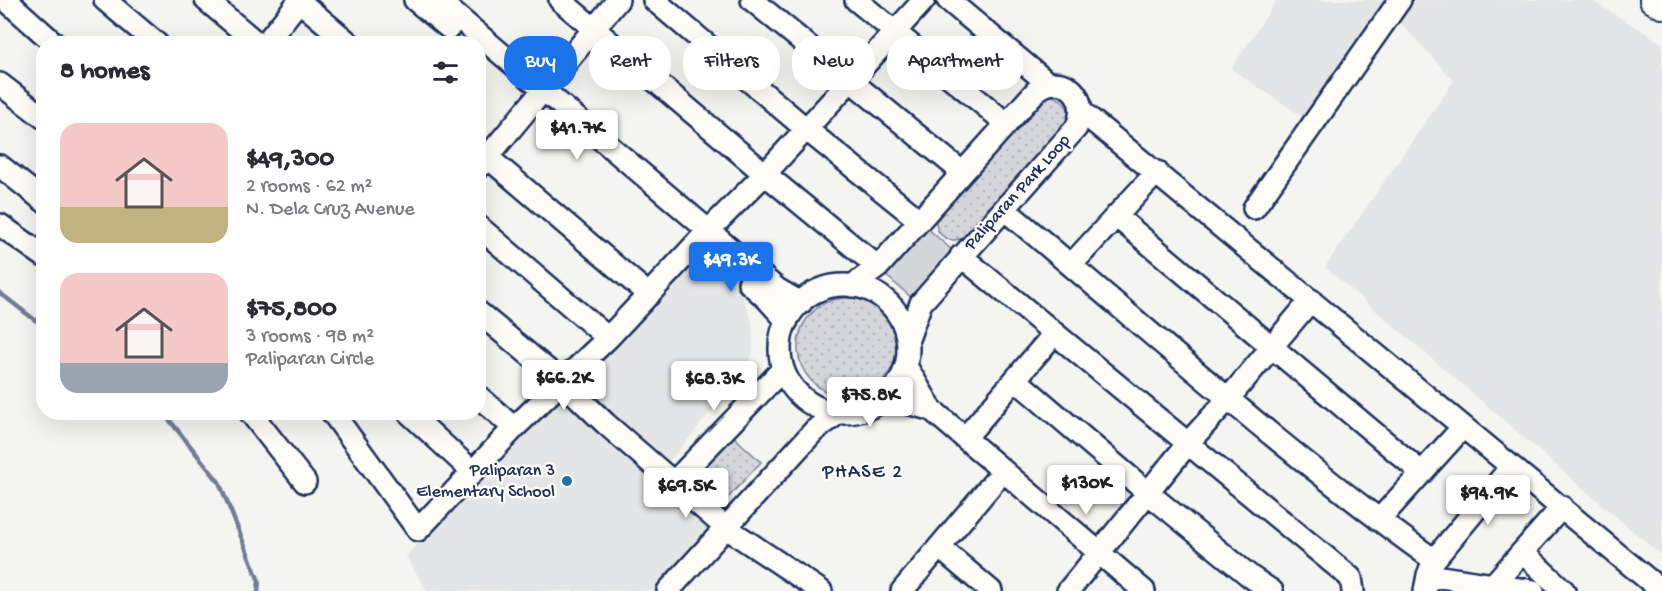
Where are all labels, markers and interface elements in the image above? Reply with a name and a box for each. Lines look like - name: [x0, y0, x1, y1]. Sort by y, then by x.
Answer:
- chip: Buy: [504, 36, 577, 90]
- chip: Rent: [589, 36, 671, 90]
- chip: Filters: [683, 36, 780, 90]
- chip: New: [792, 36, 875, 90]
- chip: Apartment: [887, 36, 1023, 90]
- icon: filters: [429, 56, 462, 89]
- text: 8 homes: [60, 57, 149, 88]
- pin: $41.7K: [528, 110, 626, 161]
- text: $41.7K: [550, 118, 604, 141]
- street label: Paliparan Park Loop: [960, 131, 1076, 256]
- text: $49,300: [246, 145, 334, 176]
- icon: home: [108, 147, 180, 219]
- text: 2 rooms · 62 m²: [246, 176, 373, 199]
- text: N. Dela Cruz Avenue: [246, 199, 415, 222]
- pin: $49.3K: [682, 242, 780, 293]
- text: $49.3K: [703, 250, 759, 273]
- text: $75,800: [246, 295, 337, 326]
- icon: home: [108, 297, 180, 369]
- text: 3 rooms · 98 m²: [246, 326, 374, 349]
- text: Paliparan Circle: [246, 349, 374, 372]
- pin: $66.2K: [515, 360, 613, 411]
- pin: $68.3K: [665, 361, 763, 412]
- text: $66.2K: [536, 368, 592, 391]
- text: $68.3K: [685, 369, 743, 392]
- pin: $75.8K: [821, 377, 919, 428]
- text: $75.8K: [841, 385, 899, 408]
- place label: Paliparan 3 Elementary School: [416, 461, 555, 503]
- district label: PHASE 2: [821, 462, 904, 485]
- pin: $130K: [1044, 465, 1128, 516]
- pin: $69.5K: [637, 468, 735, 519]
- text: $130K: [1061, 473, 1111, 496]
- marker: Paliparan 3 Elementary School: [560, 474, 574, 488]
- pin: $94.9K: [1439, 475, 1537, 526]
- text: $69.5K: [658, 476, 714, 499]
- text: $94.9K: [1460, 483, 1516, 506]

